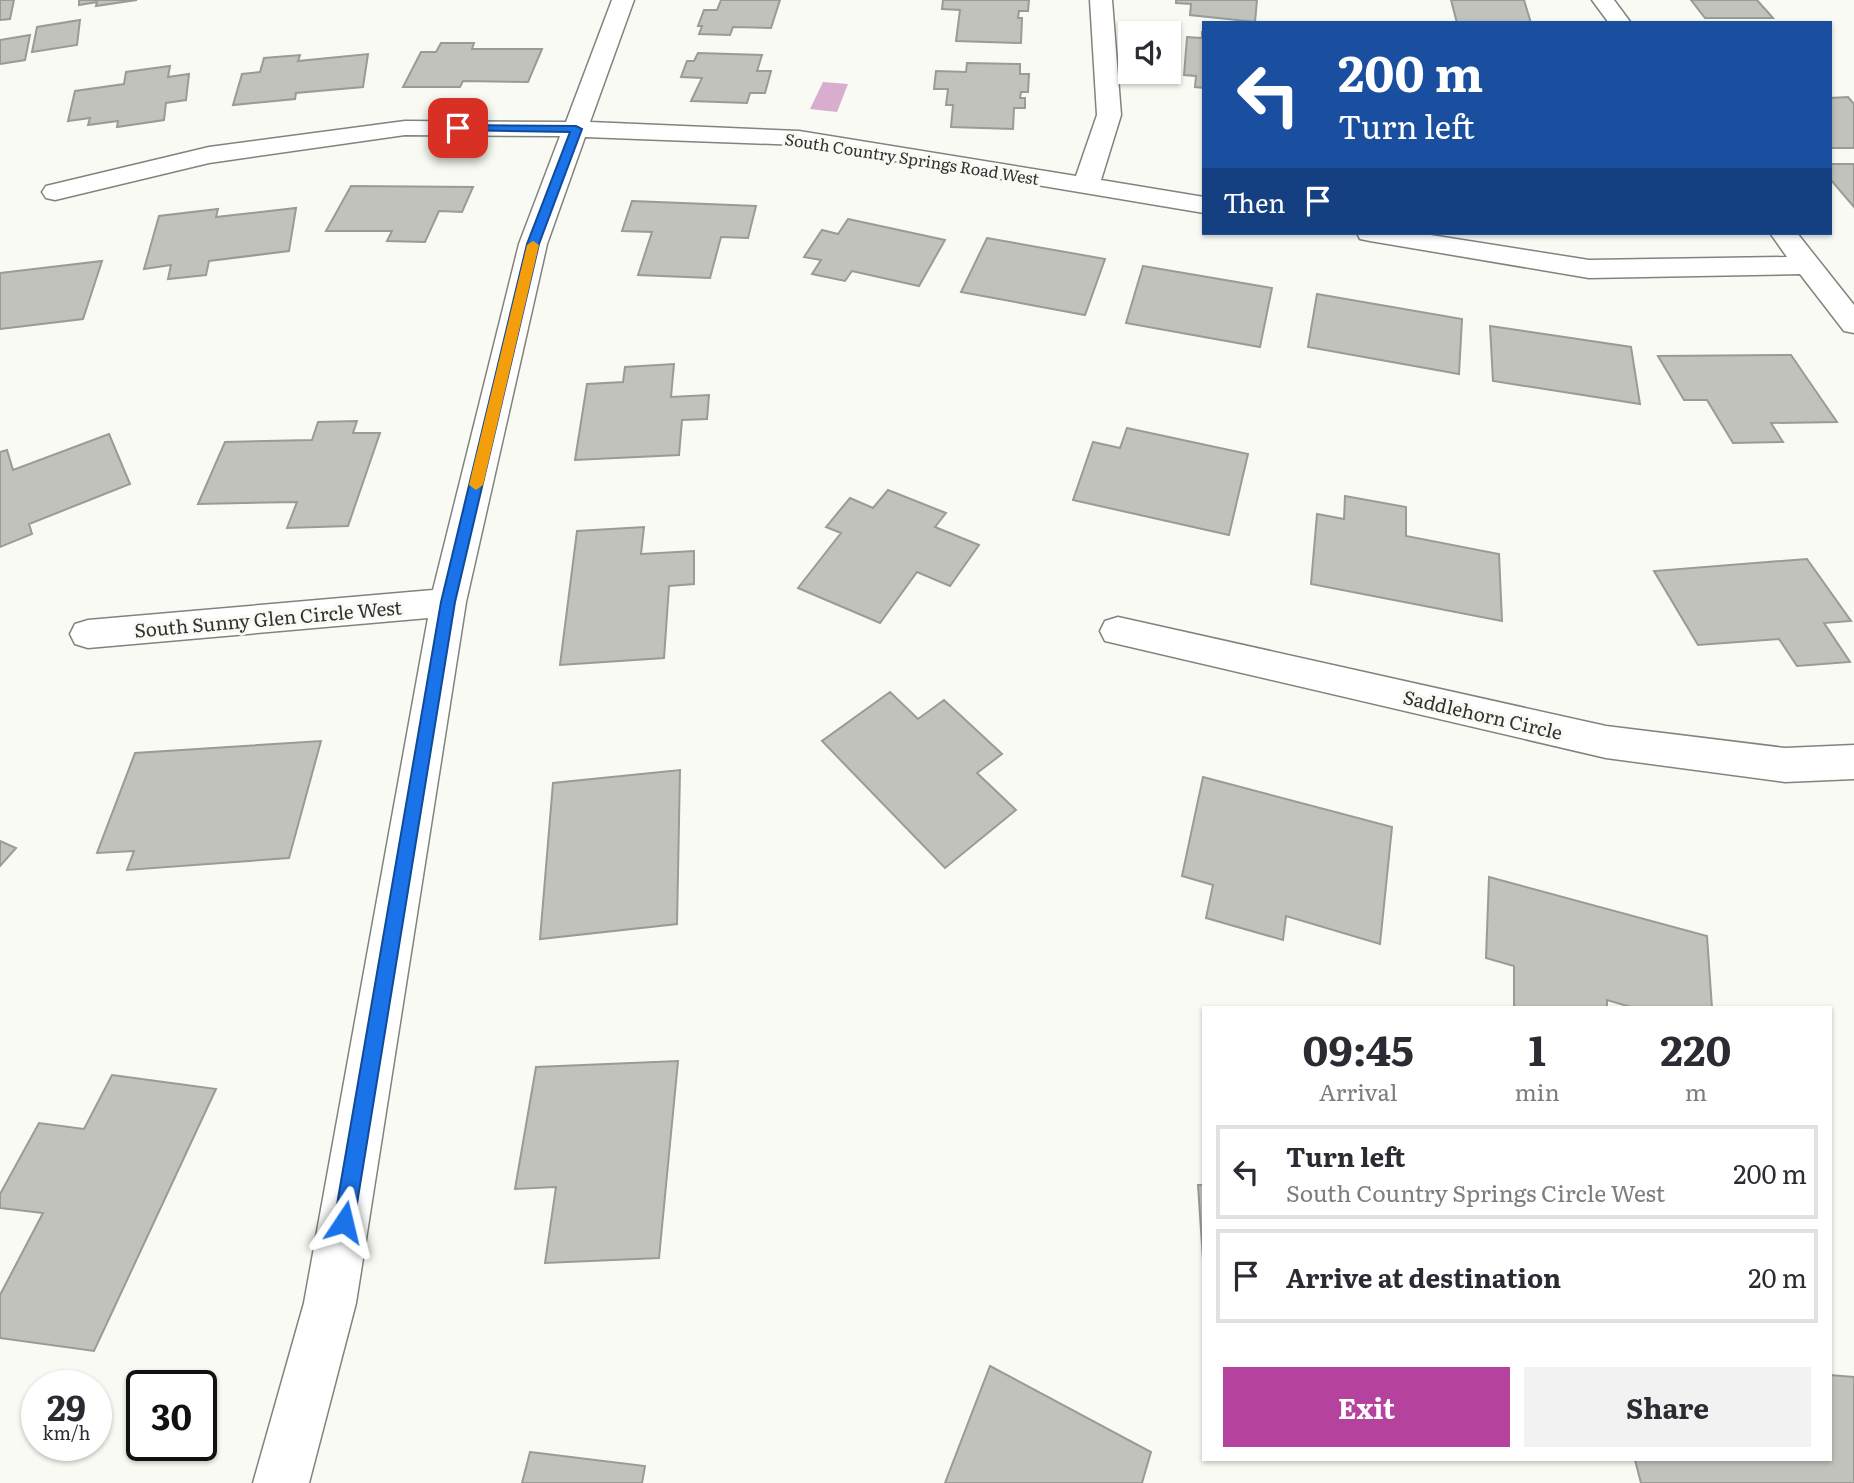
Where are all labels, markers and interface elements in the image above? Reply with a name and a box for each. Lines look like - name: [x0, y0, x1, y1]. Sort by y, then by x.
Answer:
- map controls: [1118, 21, 1181, 84]
- button: sound: [1118, 21, 1181, 84]
- text: 200 m: [1338, 34, 1483, 107]
- icon: left: [1223, 49, 1314, 140]
- pin: [428, 98, 488, 158]
- text: Turn left: [1338, 101, 1475, 149]
- icon: arrive: [439, 109, 477, 147]
- street label: South Country Springs Road West: [783, 126, 1041, 190]
- text: Then: [1223, 182, 1285, 221]
- icon: arrive: [1299, 182, 1337, 220]
- street label: South Sunny Glen Circle West: [133, 592, 403, 644]
- street label: Saddlehorn Circle: [1401, 682, 1566, 746]
- text: 09:45: [1303, 1017, 1414, 1079]
- text: 1: [1528, 1017, 1546, 1079]
- text: 220: [1660, 1017, 1731, 1079]
- text: Arrival: [1319, 1074, 1398, 1108]
- text: min: [1515, 1074, 1560, 1108]
- text: m: [1685, 1074, 1707, 1108]
- text: Turn left: [1286, 1136, 1405, 1175]
- icon: left: [1227, 1153, 1265, 1191]
- text: 200 m: [1733, 1153, 1807, 1192]
- text: South Country Springs Circle West: [1286, 1175, 1665, 1209]
- position arrow: [307, 1185, 381, 1259]
- icon: arrive: [1227, 1257, 1265, 1295]
- text: Arrive at destination: [1286, 1257, 1561, 1296]
- text: 20 m: [1748, 1257, 1807, 1296]
- button: Exit: [1223, 1367, 1510, 1447]
- button: Share: [1524, 1367, 1811, 1447]
- speed limit sign: 30: [126, 1370, 217, 1461]
- text: 29: [47, 1380, 86, 1432]
- text: km/h: [43, 1419, 90, 1446]

